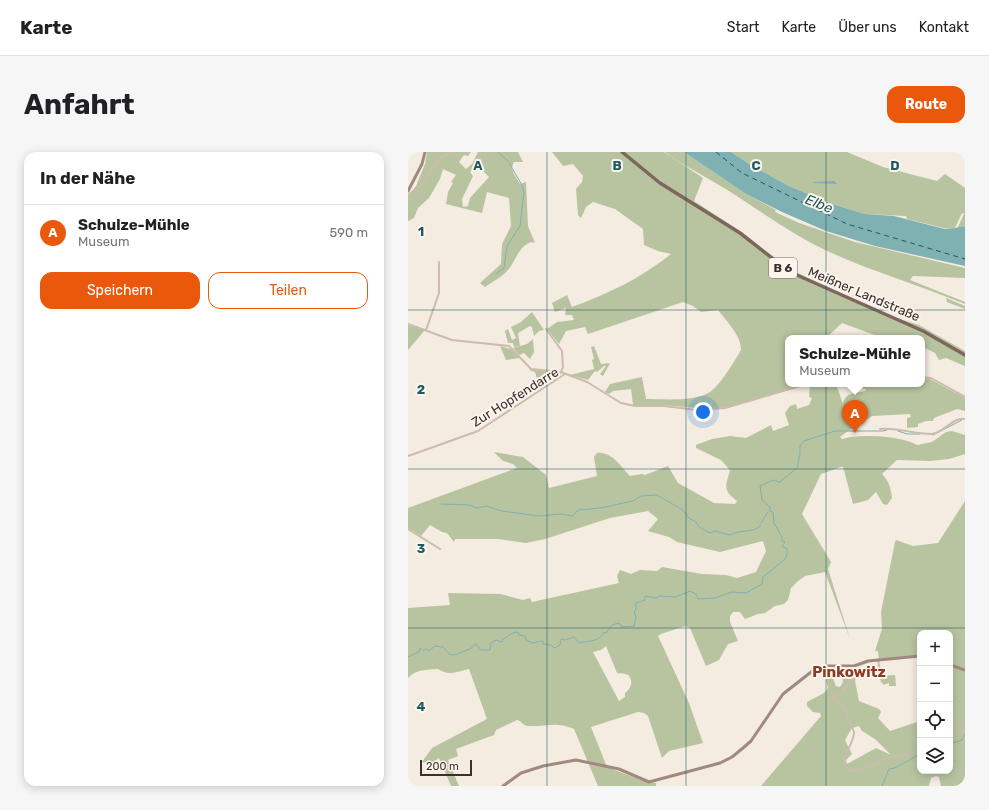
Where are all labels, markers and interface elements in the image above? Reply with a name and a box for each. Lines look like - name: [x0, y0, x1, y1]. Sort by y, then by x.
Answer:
- text: Karte: [20, 16, 72, 39]
- text: Start: [727, 19, 760, 36]
- text: Karte: [782, 19, 816, 36]
- text: Über uns: [838, 19, 897, 36]
- text: Kontakt: [919, 19, 969, 36]
- button: Route: [887, 86, 965, 123]
- text: Anfahrt: [24, 88, 135, 121]
- text: A: [473, 158, 483, 173]
- text: B: [612, 158, 622, 173]
- text: C: [751, 158, 761, 173]
- text: D: [890, 158, 900, 173]
- text: In der Nähe: [40, 168, 135, 188]
- water label: Elbe: [803, 191, 835, 217]
- text: Schulze-Mühle: [78, 216, 190, 234]
- text: 1: [418, 224, 424, 239]
- text: A: [48, 225, 58, 240]
- text: 590 m: [330, 225, 368, 240]
- text: Museum: [78, 234, 129, 249]
- road number: B 6: [769, 258, 797, 278]
- street label: Meißner Landstraße: [806, 264, 922, 324]
- button: Speichern: [40, 272, 200, 309]
- button: Teilen: [208, 272, 368, 309]
- popup: [785, 335, 925, 387]
- text: Schulze-Mühle: [799, 345, 911, 363]
- text: Museum: [799, 363, 851, 378]
- street label: Zur Hopfendarre: [469, 364, 561, 430]
- text: 2: [417, 382, 425, 397]
- pin: A: [842, 400, 868, 433]
- your location: [693, 402, 713, 422]
- text: 3: [417, 541, 426, 556]
- map controls: [917, 630, 953, 774]
- button: +: [917, 630, 953, 666]
- district label: Pinkowitz: [812, 663, 886, 681]
- button: −: [917, 666, 953, 702]
- text: 4: [417, 699, 426, 714]
- button: locate: [917, 702, 953, 738]
- button: layers: [917, 738, 953, 774]
- scale bar: [420, 758, 472, 777]
- text: 200 m: [426, 760, 459, 773]

